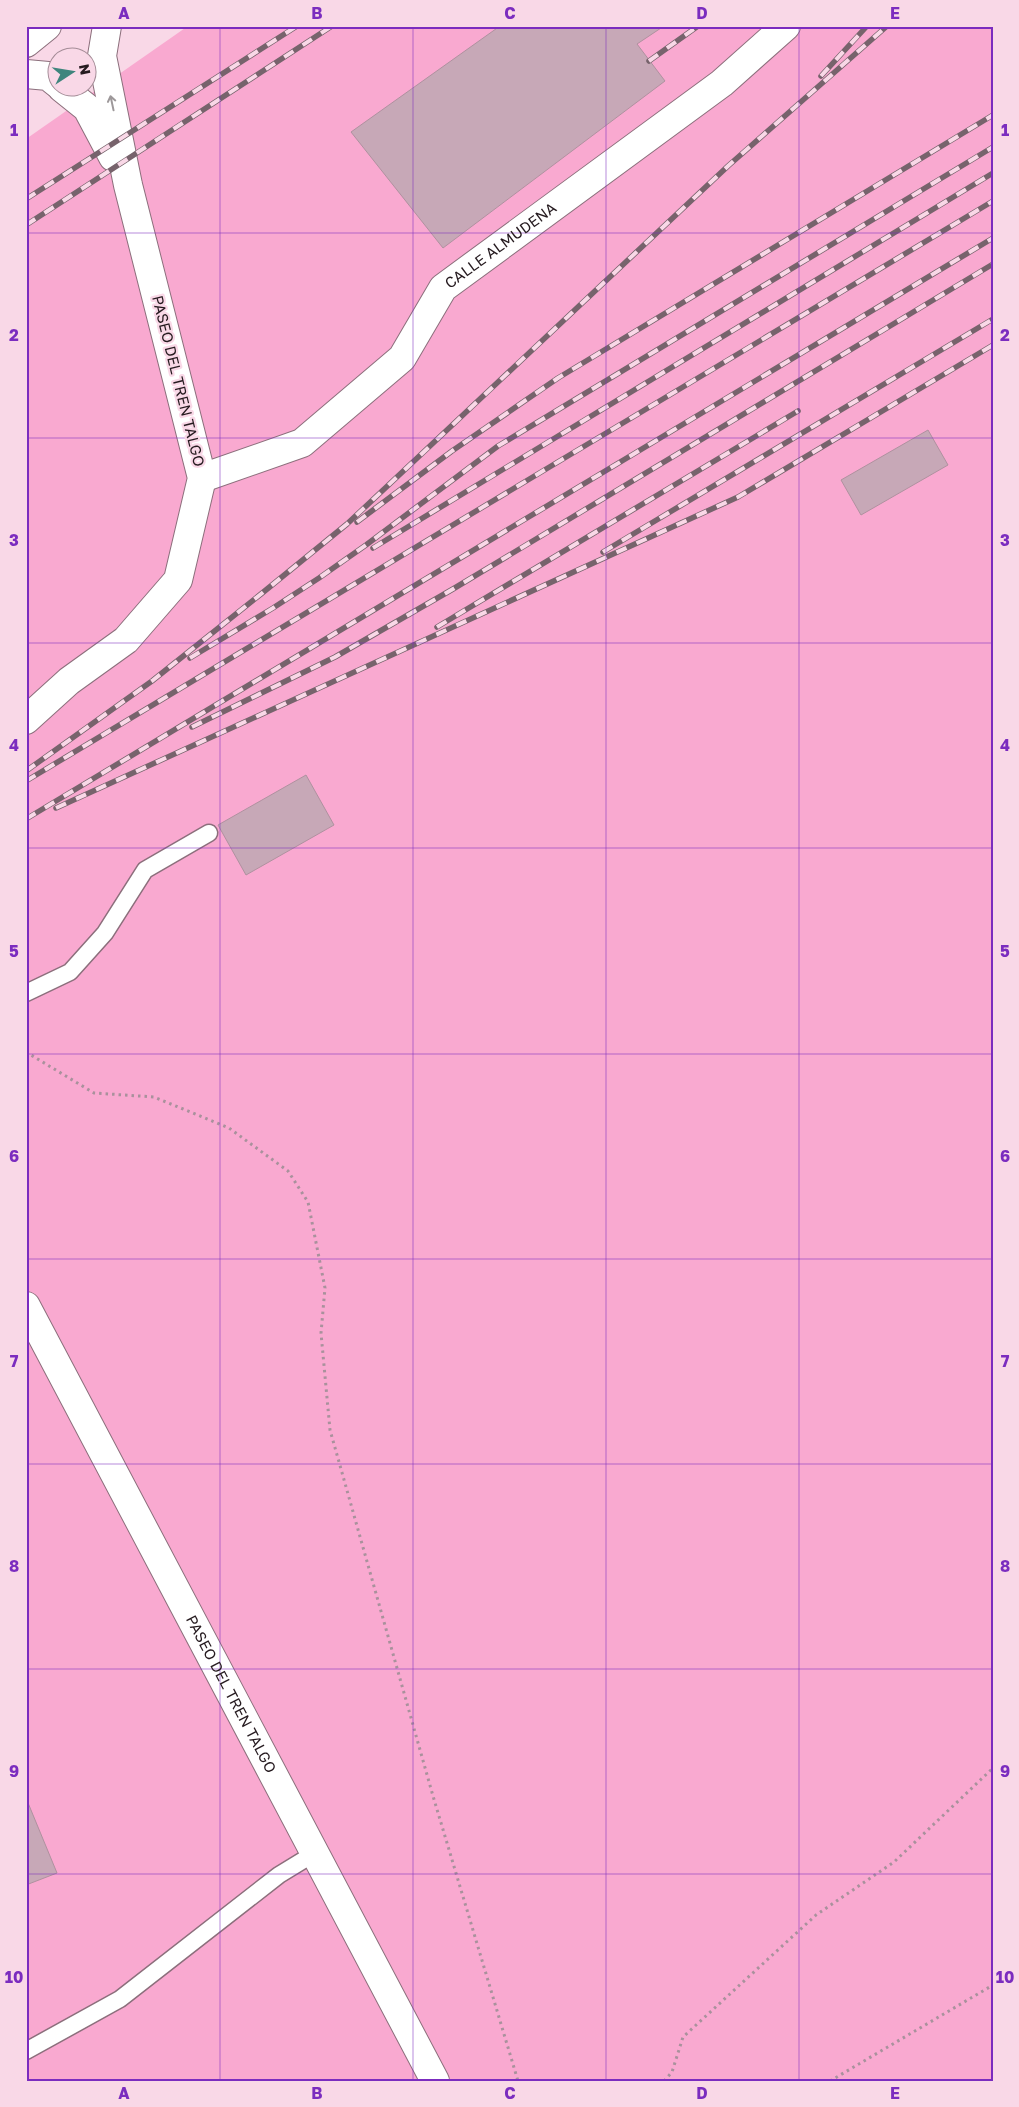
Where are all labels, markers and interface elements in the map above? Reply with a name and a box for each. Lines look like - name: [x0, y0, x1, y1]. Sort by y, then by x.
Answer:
- text: A: [118, 3, 130, 23]
- text: B: [311, 3, 323, 23]
- text: C: [504, 3, 516, 23]
- text: D: [696, 3, 708, 23]
- text: E: [890, 3, 900, 23]
- north arrow: [48, 48, 98, 98]
- text: N: [76, 62, 95, 76]
- one-way arrow: [106, 96, 116, 112]
- text: 1: [10, 120, 18, 140]
- text: 1: [1001, 120, 1009, 140]
- street label: CALLE ALMUDENA: [441, 198, 559, 292]
- street label: PASEO DEL TREN TALGO: [149, 293, 209, 468]
- text: 2: [9, 325, 19, 345]
- text: 2: [1000, 325, 1010, 345]
- text: 3: [9, 530, 19, 550]
- text: 3: [1000, 530, 1010, 550]
- text: 4: [9, 735, 19, 755]
- text: 4: [1000, 735, 1010, 755]
- text: 5: [9, 941, 19, 961]
- text: 5: [1000, 941, 1010, 961]
- text: 6: [9, 1146, 19, 1166]
- text: 6: [1000, 1146, 1010, 1166]
- text: 7: [10, 1351, 19, 1371]
- text: 7: [1001, 1351, 1010, 1371]
- text: 8: [9, 1556, 19, 1576]
- text: 8: [1000, 1556, 1010, 1576]
- street label: PASEO DEL TREN TALGO: [183, 1612, 281, 1776]
- text: 9: [9, 1761, 19, 1781]
- text: 9: [1000, 1761, 1010, 1781]
- text: 10: [5, 1967, 23, 1987]
- text: 10: [996, 1967, 1014, 1987]
- text: A: [118, 2083, 130, 2103]
- text: B: [311, 2083, 323, 2103]
- text: C: [504, 2083, 516, 2103]
- text: D: [696, 2083, 708, 2103]
- text: E: [890, 2083, 900, 2103]

